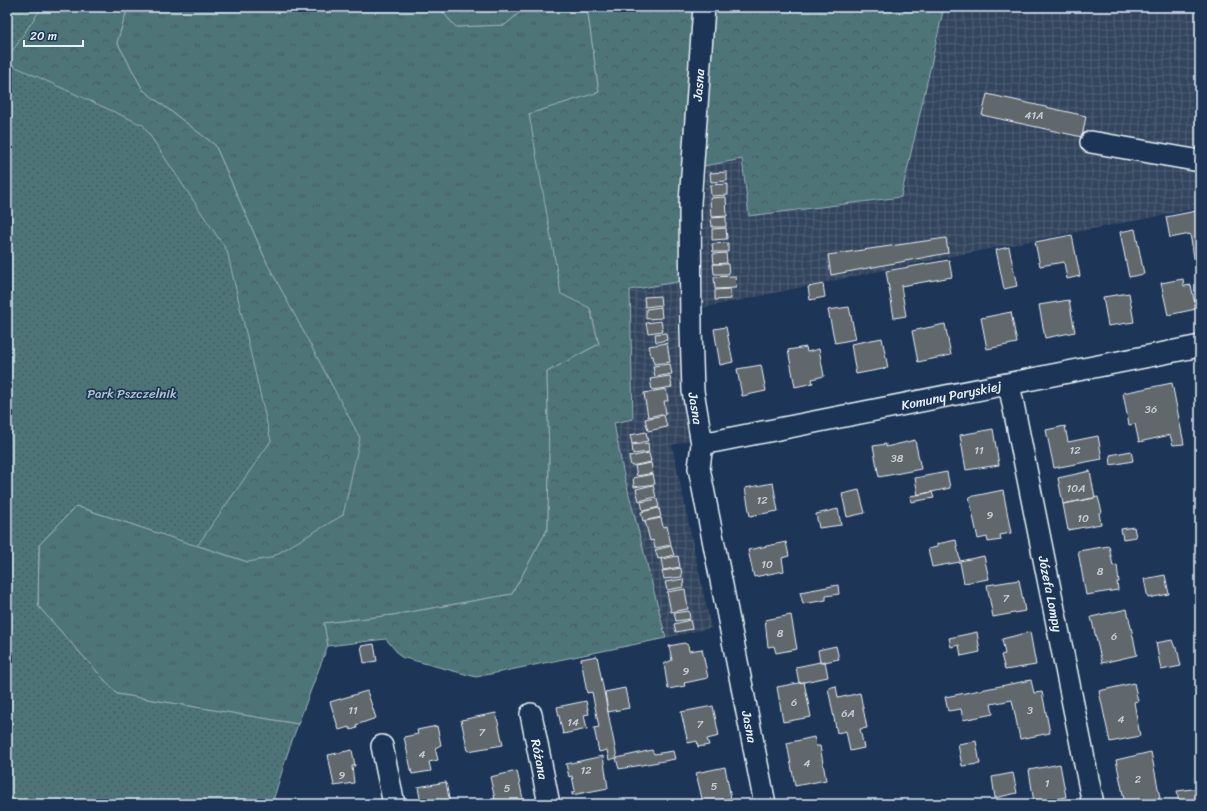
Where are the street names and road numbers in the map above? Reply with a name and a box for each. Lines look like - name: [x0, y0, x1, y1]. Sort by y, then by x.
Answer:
- street label: Jasna: [686, 68, 711, 103]
- street label: Komuny Paryskiej: [899, 374, 1004, 417]
- street label: Jasna: [681, 390, 710, 427]
- street label: Józefa Lompy: [1031, 553, 1069, 634]
- street label: Jasna: [735, 708, 764, 745]
- street label: Różana: [524, 737, 555, 782]

